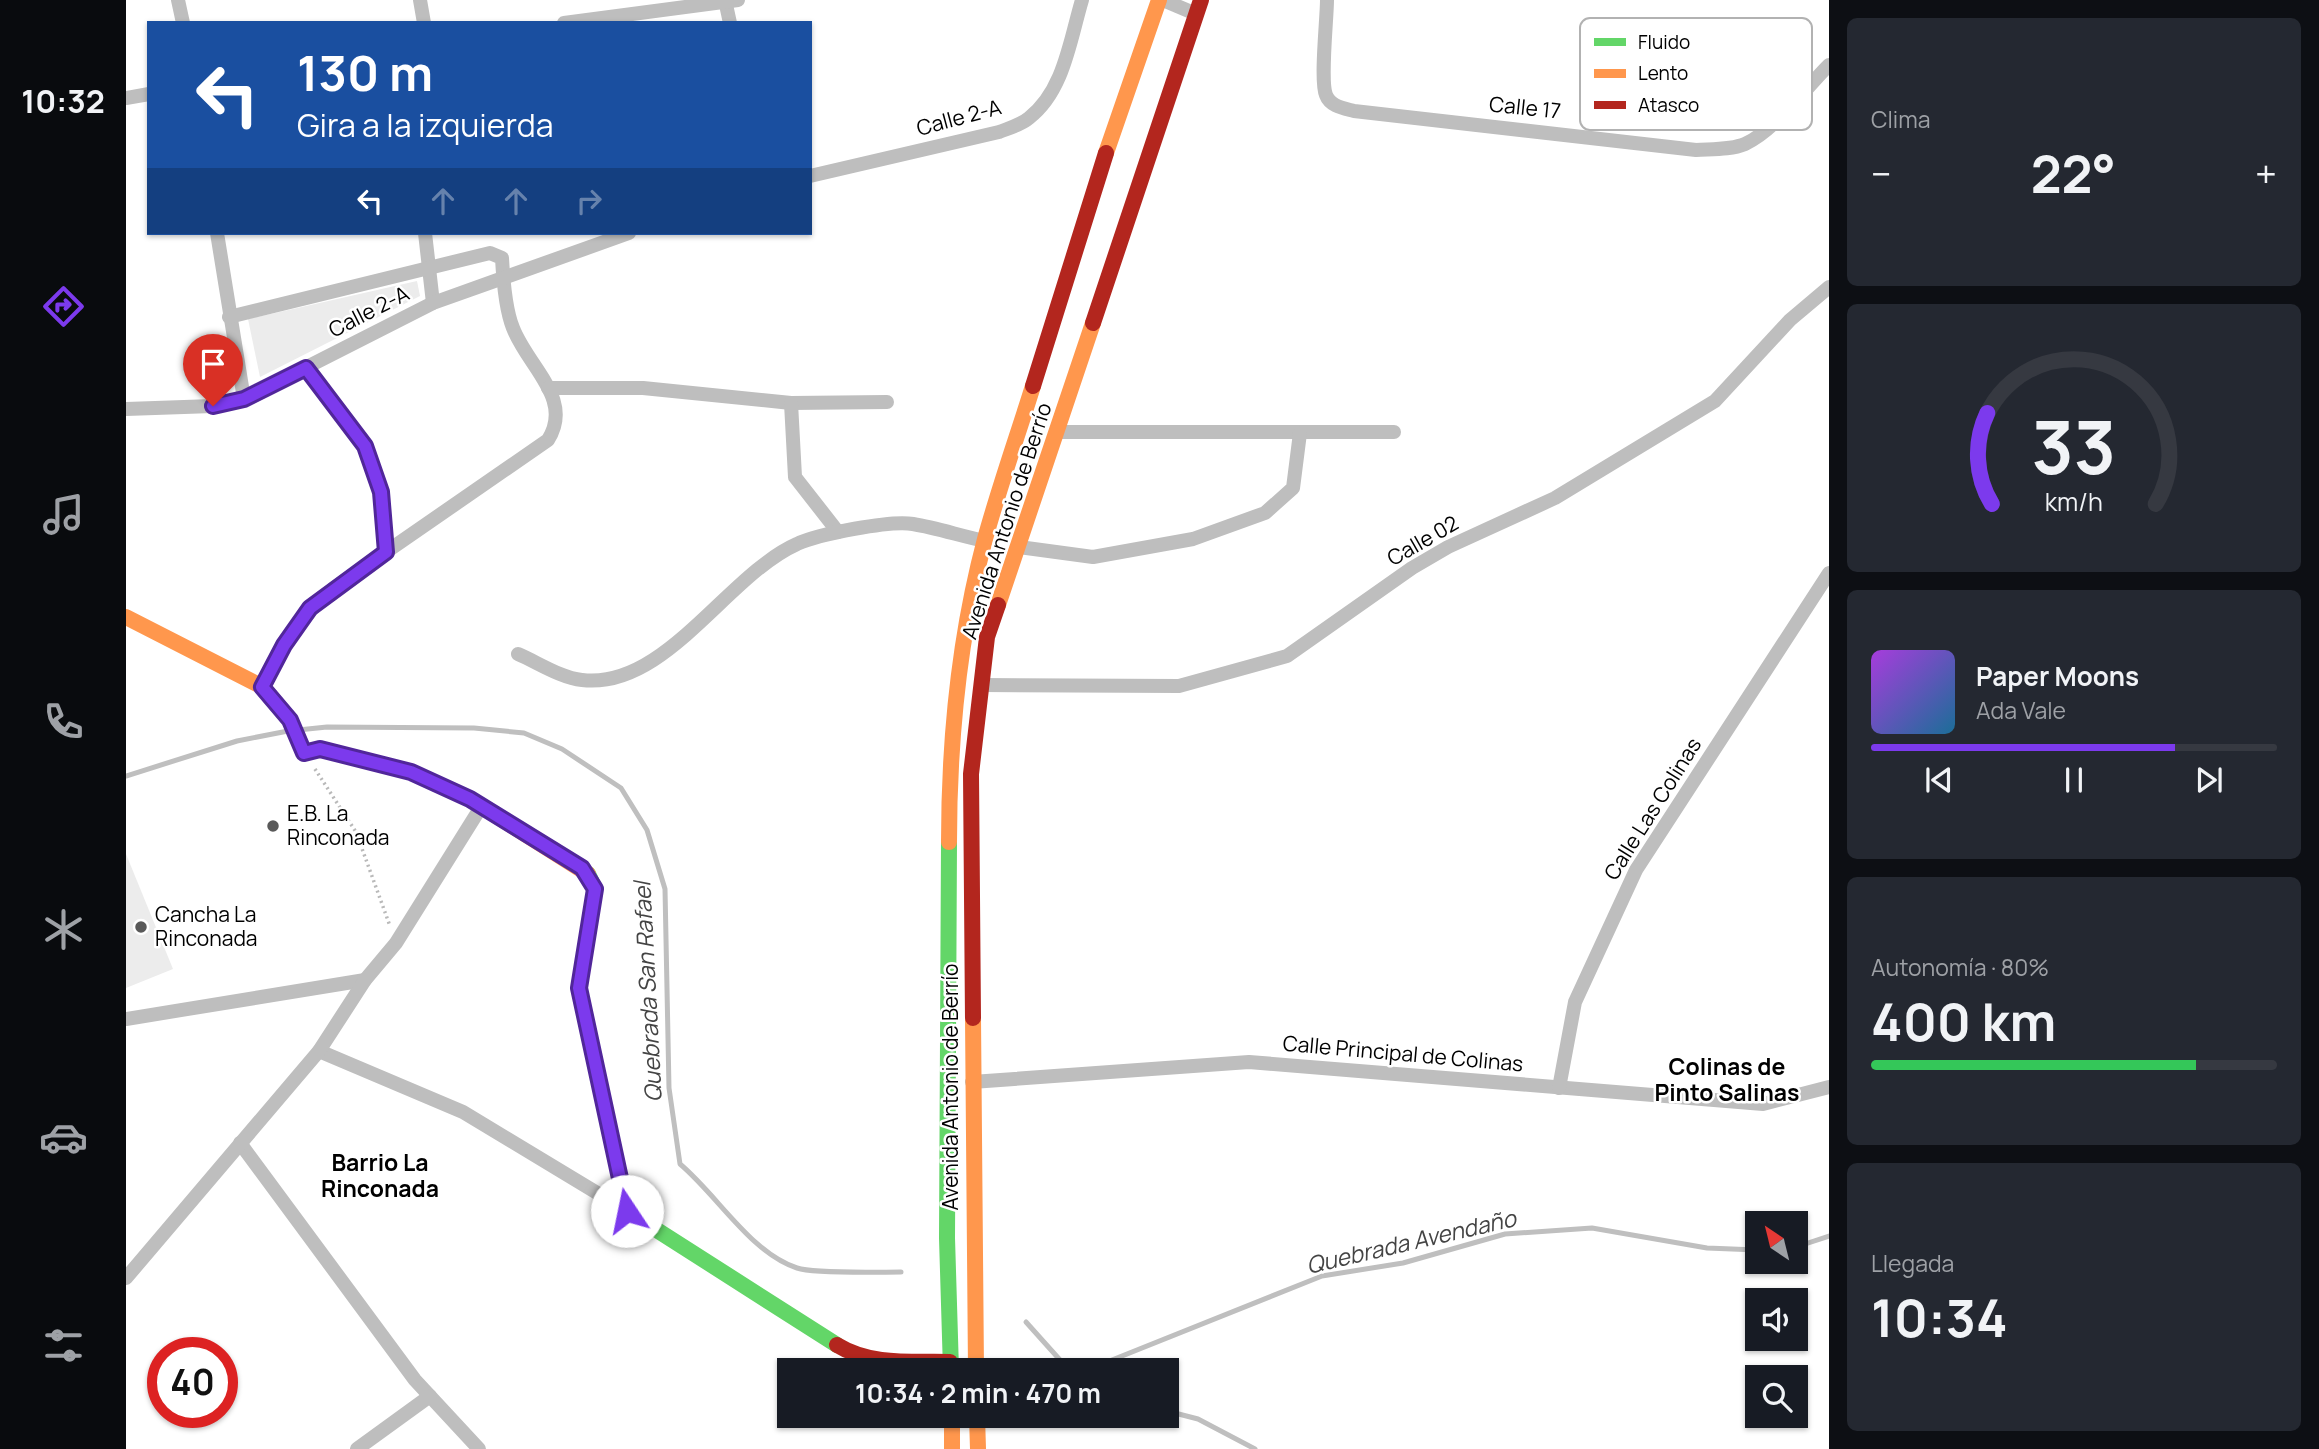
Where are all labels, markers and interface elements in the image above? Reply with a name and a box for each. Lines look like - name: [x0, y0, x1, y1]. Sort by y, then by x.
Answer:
- legend: [1580, 18, 1812, 130]
- text: Fluido: [1638, 29, 1690, 55]
- text: 130 m: [297, 39, 433, 106]
- icon: left: [182, 49, 273, 140]
- text: Lento: [1638, 60, 1688, 86]
- text: 10:32: [21, 79, 105, 123]
- street label: Calle 17: [1488, 89, 1562, 125]
- street label: Calle 2-A: [913, 92, 1004, 142]
- text: Atasco: [1638, 92, 1699, 118]
- text: Gira a la izquierda: [297, 103, 553, 147]
- text: Clima: [1871, 103, 1930, 135]
- text: 22°: [2031, 138, 2116, 209]
- text: −: [1871, 147, 1892, 199]
- text: +: [2255, 147, 2277, 199]
- icon: left: [351, 182, 389, 220]
- icon: ahead: [424, 182, 462, 220]
- icon: ahead: [497, 182, 535, 220]
- icon: right: [570, 182, 608, 220]
- street label: Calle 2-A: [324, 279, 414, 343]
- icon: directions: [39, 282, 88, 331]
- pin: [183, 334, 243, 406]
- icon: arrive: [194, 345, 232, 383]
- text: 33: [2032, 397, 2116, 497]
- street label: Avenida Antonio de Berrío: [955, 399, 1058, 643]
- text: km/h: [2045, 484, 2103, 519]
- icon: music: [39, 490, 88, 539]
- street label: Calle 02: [1382, 509, 1463, 572]
- text: Paper Moons: [1976, 658, 2139, 694]
- text: Ada Vale: [1976, 694, 2066, 726]
- icon: phone: [39, 697, 88, 746]
- street label: Calle Las Colinas: [1597, 732, 1707, 885]
- icon: previous: [1920, 761, 1958, 799]
- icon: pause: [2055, 761, 2093, 799]
- icon: next: [2190, 761, 2228, 799]
- place label: E.B. La Rinconada: [287, 799, 390, 851]
- marker: E.B. La Rinconada: [265, 818, 281, 834]
- water label: Quebrada San Rafael: [625, 878, 669, 1103]
- place label: Cancha La Rinconada: [155, 900, 258, 952]
- icon: climate: [39, 905, 88, 954]
- marker: Cancha La Rinconada: [133, 919, 149, 935]
- text: Autonomía · 80%: [1871, 951, 2049, 983]
- street label: Avenida Antonio de Berrío: [936, 963, 964, 1211]
- text: 400 km: [1871, 986, 2056, 1057]
- street label: Calle Principal de Colinas: [1282, 1029, 1524, 1077]
- district label: Colinas de Pinto Salinas: [1654, 1050, 1800, 1108]
- icon: car: [39, 1113, 88, 1162]
- district label: Barrio La Rinconada: [321, 1146, 439, 1204]
- position arrow: [590, 1174, 664, 1248]
- water label: Quebrada Avendaño: [1303, 1201, 1520, 1281]
- north arrow: [1745, 1211, 1808, 1274]
- map controls: [1745, 1211, 1808, 1428]
- text: Llegada: [1871, 1247, 1954, 1279]
- text: 10:34: [1871, 1282, 2008, 1353]
- button: sound: [1745, 1288, 1808, 1351]
- icon: filters: [39, 1321, 88, 1370]
- speed limit sign: 40: [147, 1337, 238, 1428]
- button: search: [1745, 1365, 1808, 1428]
- text: 10:34 · 2 min · 470 m: [855, 1375, 1101, 1411]

